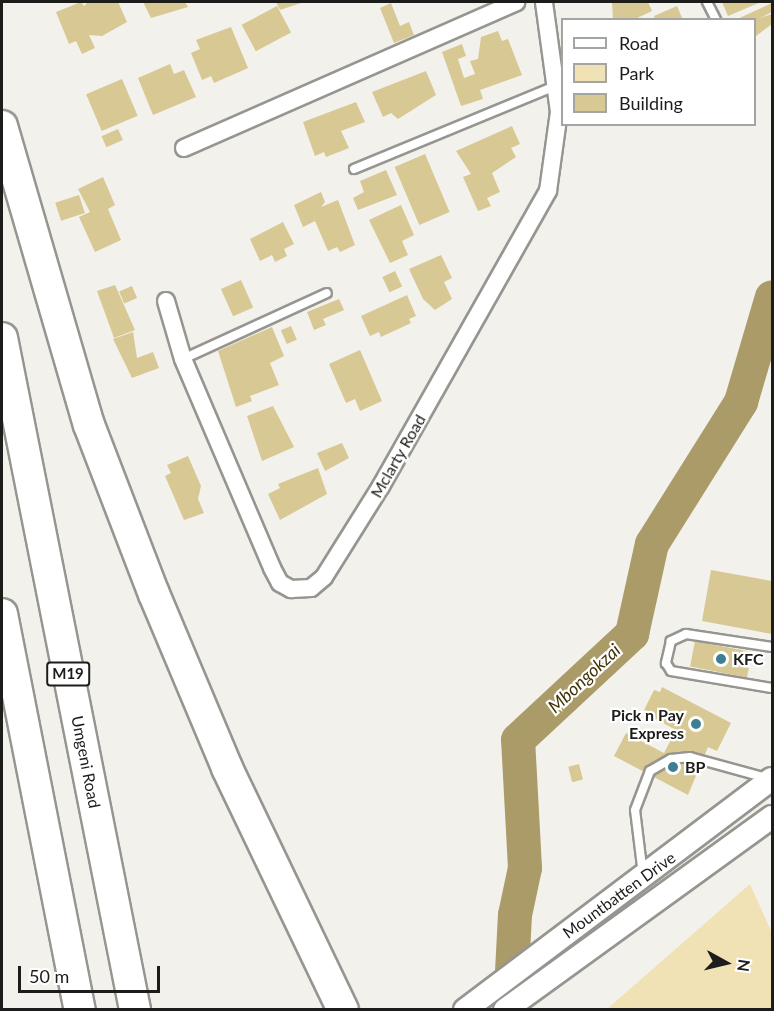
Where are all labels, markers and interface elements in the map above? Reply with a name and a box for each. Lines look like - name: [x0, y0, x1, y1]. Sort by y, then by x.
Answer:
- legend: [561, 18, 756, 126]
- text: Road: [619, 32, 659, 54]
- text: Park: [619, 62, 654, 84]
- text: Building: [619, 92, 683, 114]
- street label: Mclarty Road: [366, 411, 430, 501]
- water label: Mbongokzai: [543, 639, 625, 717]
- place label: KFC: [733, 649, 764, 669]
- marker: KFC: [714, 652, 728, 666]
- road number: M19: [46, 662, 90, 686]
- place label: Pick n Pay Express: [611, 705, 684, 743]
- street label: Umgeni Road: [68, 714, 104, 810]
- marker: Pick n Pay Express: [689, 717, 703, 731]
- place label: BP: [685, 757, 705, 777]
- marker: BP: [666, 760, 680, 774]
- street label: Mountbatten Drive: [559, 848, 679, 942]
- north arrow: [696, 933, 756, 993]
- scale bar: [21, 954, 164, 992]
- text: N: [734, 958, 755, 973]
- text: 50 m: [29, 965, 69, 987]

